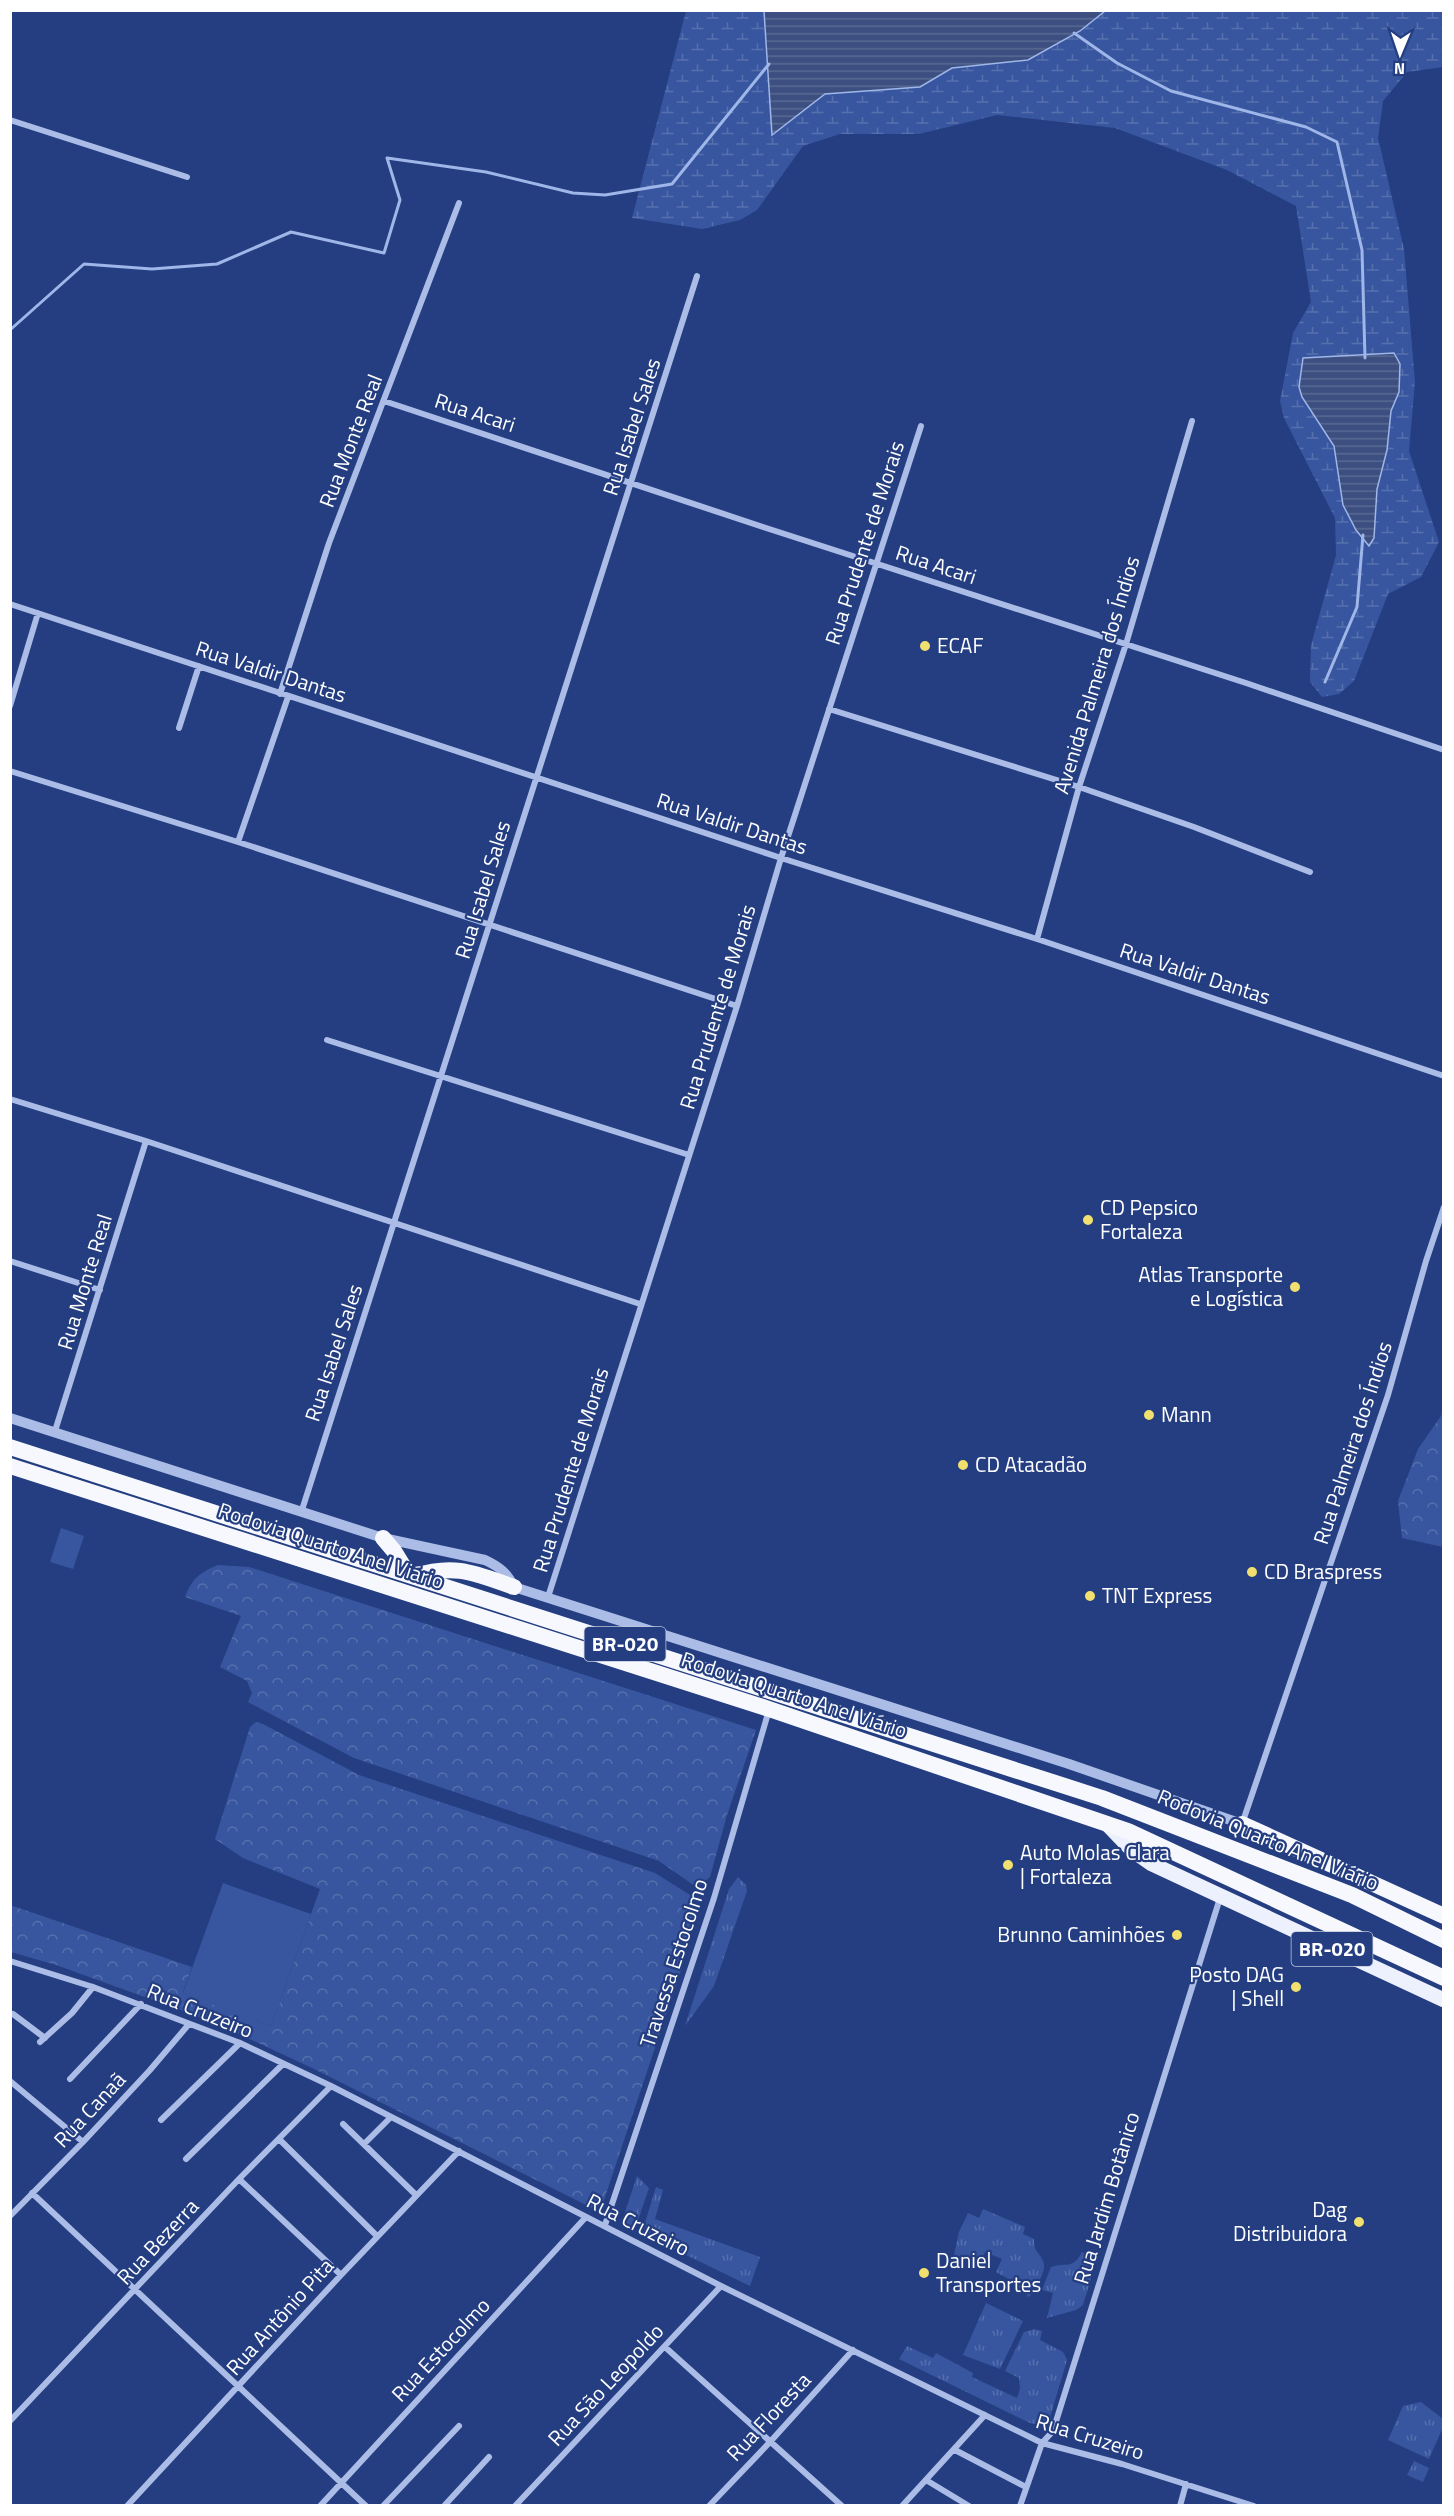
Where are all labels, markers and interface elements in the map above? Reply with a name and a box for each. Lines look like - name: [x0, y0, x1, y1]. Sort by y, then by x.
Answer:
- north arrow: [1370, 24, 1430, 84]
- text: N: [1394, 57, 1405, 81]
- street label: Rua Isabel Sales: [594, 354, 668, 500]
- street label: Rua Monte Real: [310, 369, 390, 512]
- street label: Rua Acari: [431, 384, 520, 440]
- street label: Rua Prudente de Morais: [816, 437, 912, 649]
- street label: Rua Acari: [892, 536, 981, 592]
- street label: Avenida Palmeira dos Índios: [1045, 552, 1147, 798]
- place label: ECAF: [937, 629, 983, 661]
- street label: Rua Valdir Dantas: [192, 632, 351, 710]
- marker: ECAF: [918, 639, 932, 653]
- street label: Rua Valdir Dantas: [653, 784, 812, 862]
- street label: Rua Isabel Sales: [446, 817, 518, 963]
- street label: Rua Prudente de Morais: [671, 900, 763, 1113]
- street label: Rua Valdir Dantas: [1116, 934, 1275, 1012]
- place label: CD Pepsico Fortaleza: [1100, 1191, 1198, 1247]
- street label: Rua Monte Real: [48, 1210, 120, 1353]
- marker: CD Pepsico Fortaleza: [1081, 1213, 1095, 1227]
- place label: Atlas Transporte e Logística: [1138, 1258, 1283, 1314]
- street label: Rua Isabel Sales: [296, 1280, 370, 1426]
- marker: Atlas Transporte e Logística: [1288, 1280, 1302, 1294]
- street label: Rua Palmeira dos Índios: [1304, 1337, 1400, 1548]
- street label: Rua Prudente de Morais: [524, 1363, 616, 1576]
- place label: Mann: [1161, 1398, 1212, 1430]
- marker: Mann: [1142, 1408, 1156, 1422]
- place label: CD Atacadão: [975, 1448, 1087, 1480]
- marker: CD Atacadão: [956, 1458, 970, 1472]
- street label: Rodovia Quarto Anel Viário: [214, 1493, 448, 1597]
- place label: CD Braspress: [1264, 1555, 1382, 1587]
- marker: CD Braspress: [1245, 1565, 1259, 1579]
- place label: TNT Express: [1102, 1579, 1212, 1611]
- marker: TNT Express: [1083, 1589, 1097, 1603]
- road number: BR-020: [584, 1627, 666, 1661]
- street label: Rodovia Quarto Anel Viário: [677, 1642, 911, 1746]
- street label: Rodovia Quarto Anel Viário: [1153, 1780, 1384, 1898]
- place label: Auto Molas Clara | Fortaleza: [1020, 1836, 1170, 1892]
- marker: Auto Molas Clara | Fortaleza: [1001, 1858, 1015, 1872]
- street label: Travessa Estocolmo: [631, 1874, 715, 2051]
- place label: Brunno Caminhões: [997, 1918, 1165, 1950]
- marker: Brunno Caminhões: [1170, 1928, 1184, 1942]
- road number: BR-020: [1292, 1932, 1372, 1966]
- place label: Posto DAG | Shell: [1189, 1958, 1284, 2014]
- street label: Rua Cruzeiro: [143, 1974, 258, 2046]
- marker: Posto DAG | Shell: [1289, 1980, 1303, 1994]
- street label: Rua Canaã: [46, 2064, 133, 2154]
- street label: Rua Jardim Botânico: [1065, 2108, 1147, 2288]
- street label: Rua Cruzeiro: [581, 2184, 696, 2264]
- street label: Rua Bezerra: [109, 2191, 206, 2292]
- place label: Dag Distribuidora: [1233, 2193, 1347, 2249]
- marker: Dag Distribuidora: [1352, 2215, 1366, 2229]
- place label: Daniel Transportes: [936, 2244, 1041, 2300]
- street label: Rua Antônio Pita: [218, 2250, 341, 2382]
- marker: Daniel Transportes: [917, 2266, 931, 2280]
- street label: Rua Estocolmo: [383, 2290, 497, 2409]
- street label: Rua São Leopoldo: [540, 2316, 671, 2453]
- street label: Rua Floresta: [719, 2364, 818, 2468]
- street label: Rua Cruzeiro: [1032, 2404, 1148, 2468]

